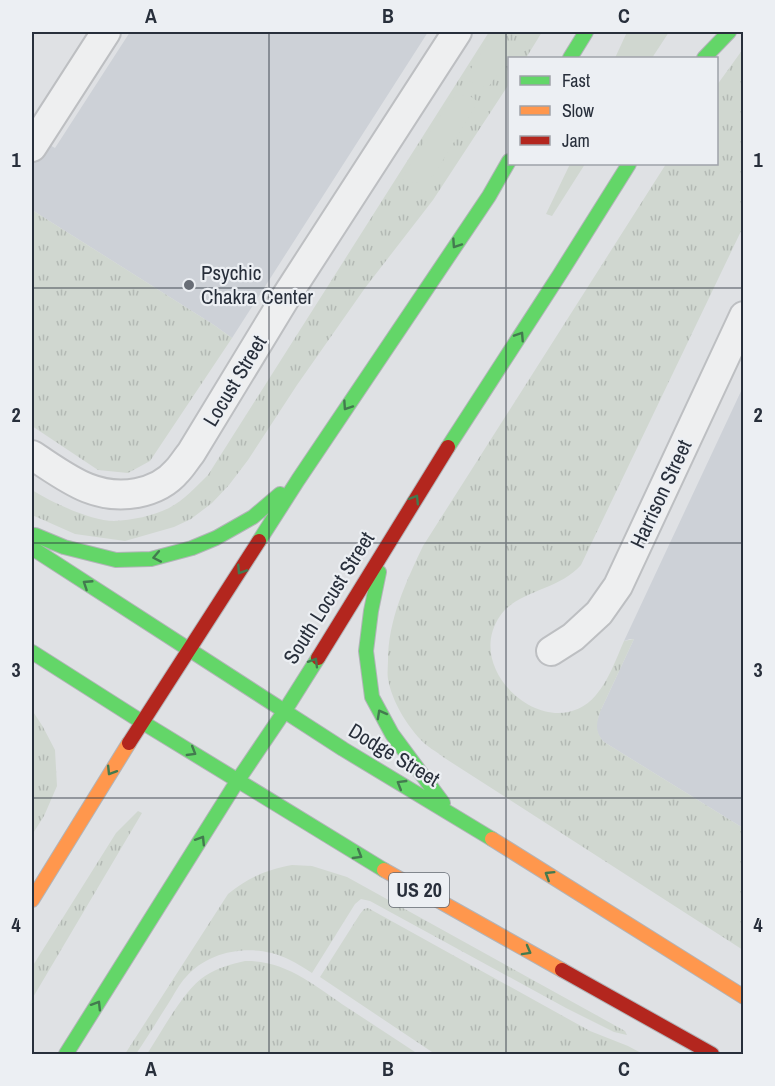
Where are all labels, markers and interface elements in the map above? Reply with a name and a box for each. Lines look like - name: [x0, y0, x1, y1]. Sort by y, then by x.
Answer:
- text: A: [145, 2, 157, 29]
- text: B: [382, 2, 394, 29]
- text: C: [618, 2, 630, 29]
- legend: [508, 57, 718, 165]
- text: Fast: [562, 68, 590, 93]
- text: Slow: [562, 98, 594, 123]
- text: Jam: [562, 128, 590, 153]
- text: 1: [11, 146, 21, 173]
- text: 1: [753, 146, 763, 173]
- one-way arrow: [452, 238, 463, 249]
- place label: Psychic Chakra Center: [201, 258, 313, 311]
- marker: Psychic Chakra Center: [182, 278, 196, 292]
- street label: Locust Street: [196, 330, 273, 432]
- one-way arrow: [513, 331, 524, 342]
- one-way arrow: [343, 400, 354, 411]
- text: 2: [11, 401, 21, 428]
- text: 2: [753, 401, 763, 428]
- street label: Harrison Street: [623, 435, 698, 553]
- one-way arrow: [407, 495, 418, 506]
- street label: South Locust Street: [276, 526, 381, 670]
- one-way arrow: [152, 550, 162, 563]
- one-way arrow: [237, 563, 248, 574]
- one-way arrow: [83, 580, 94, 591]
- text: 3: [11, 656, 21, 683]
- text: 3: [753, 656, 763, 683]
- one-way arrow: [307, 658, 319, 668]
- one-way arrow: [377, 710, 388, 721]
- street label: Dodge Street: [343, 716, 445, 793]
- one-way arrow: [186, 745, 196, 757]
- one-way arrow: [107, 765, 119, 775]
- one-way arrow: [397, 780, 407, 791]
- one-way arrow: [193, 836, 205, 846]
- one-way arrow: [352, 847, 362, 859]
- one-way arrow: [545, 871, 555, 883]
- road number: US 20: [389, 873, 449, 907]
- text: 4: [11, 911, 21, 938]
- text: 4: [753, 911, 763, 938]
- one-way arrow: [521, 944, 531, 955]
- one-way arrow: [90, 1001, 101, 1012]
- text: A: [145, 1055, 157, 1082]
- text: B: [382, 1055, 394, 1082]
- text: C: [618, 1055, 630, 1082]

